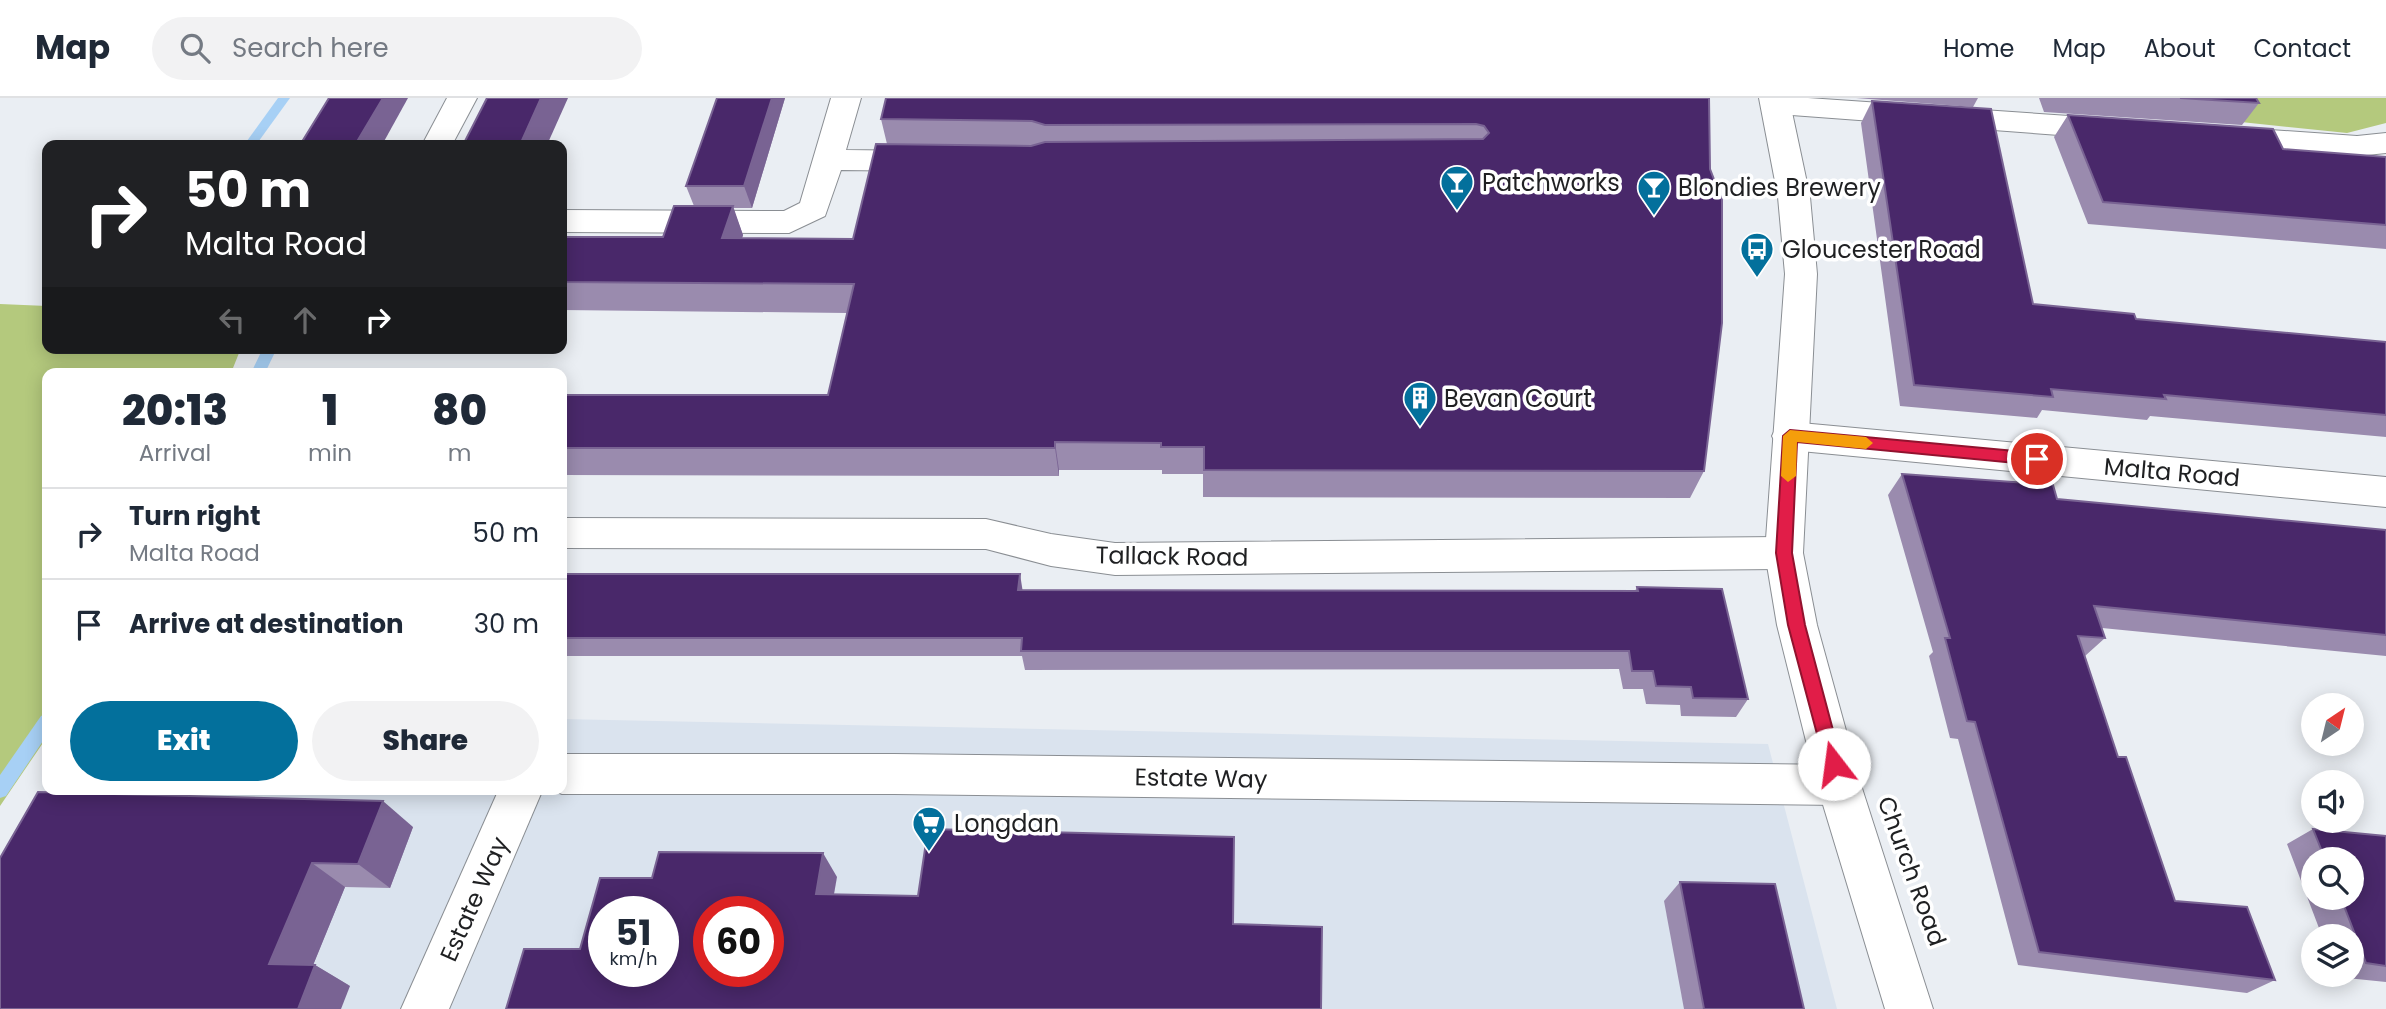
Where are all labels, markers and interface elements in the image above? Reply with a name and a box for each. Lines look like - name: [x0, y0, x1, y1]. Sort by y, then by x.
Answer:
- search box: [152, 17, 642, 80]
- text: Map: [35, 24, 110, 71]
- icon: search: [176, 29, 214, 67]
- text: Search here: [232, 30, 389, 66]
- text: Home: [1943, 32, 2015, 65]
- text: Map: [2053, 32, 2106, 65]
- text: About: [2144, 32, 2215, 65]
- text: Contact: [2253, 32, 2351, 65]
- text: 50 m: [185, 156, 311, 224]
- bar icon: Patchworks: [1438, 163, 1476, 212]
- place label: Patchworks: [1482, 166, 1620, 199]
- icon: right: [70, 168, 161, 259]
- bar icon: Blondies Brewery: [1635, 168, 1673, 217]
- place label: Blondies Brewery: [1678, 171, 1881, 204]
- text: Malta Road: [185, 221, 367, 266]
- bus stop icon: Gloucester Road: [1738, 230, 1776, 279]
- place label: Gloucester Road: [1782, 233, 1981, 266]
- icon: left: [213, 301, 251, 339]
- icon: ahead: [286, 301, 324, 339]
- icon: right: [359, 301, 397, 339]
- building icon: Bevan Court: [1401, 379, 1439, 428]
- text: 20:13: [122, 381, 228, 440]
- text: 1: [322, 381, 338, 440]
- text: 80: [432, 381, 487, 440]
- place label: Bevan Court: [1444, 382, 1592, 415]
- pin: [2007, 429, 2067, 489]
- text: Arrival: [139, 437, 211, 469]
- text: min: [308, 437, 352, 469]
- text: m: [448, 437, 471, 469]
- icon: arrive: [2018, 440, 2056, 478]
- street label: Malta Road: [2103, 450, 2241, 494]
- text: Turn right: [129, 498, 261, 534]
- icon: right: [70, 515, 108, 553]
- text: 50 m: [473, 515, 539, 551]
- text: Malta Road: [129, 537, 260, 569]
- street label: Tallack Road: [1095, 538, 1249, 574]
- icon: arrive: [70, 606, 108, 644]
- text: Arrive at destination: [129, 606, 404, 642]
- text: 30 m: [474, 606, 539, 642]
- north arrow: [2301, 693, 2364, 756]
- map controls: [2301, 693, 2364, 987]
- button: Exit: [70, 701, 298, 781]
- button: Share: [312, 701, 539, 781]
- position arrow: [1797, 727, 1871, 801]
- street label: Estate Way: [1134, 760, 1268, 796]
- button: sound: [2301, 770, 2364, 833]
- street label: Church Road: [1870, 792, 1954, 950]
- supermarket icon: Longdan: [910, 804, 948, 853]
- place label: Longdan: [954, 807, 1059, 840]
- street label: Estate Way: [432, 831, 516, 966]
- button: search: [2301, 847, 2364, 910]
- speed limit sign: 60: [693, 896, 784, 987]
- text: 51: [616, 908, 651, 957]
- button: layers: [2301, 924, 2364, 987]
- text: km/h: [610, 946, 657, 971]

